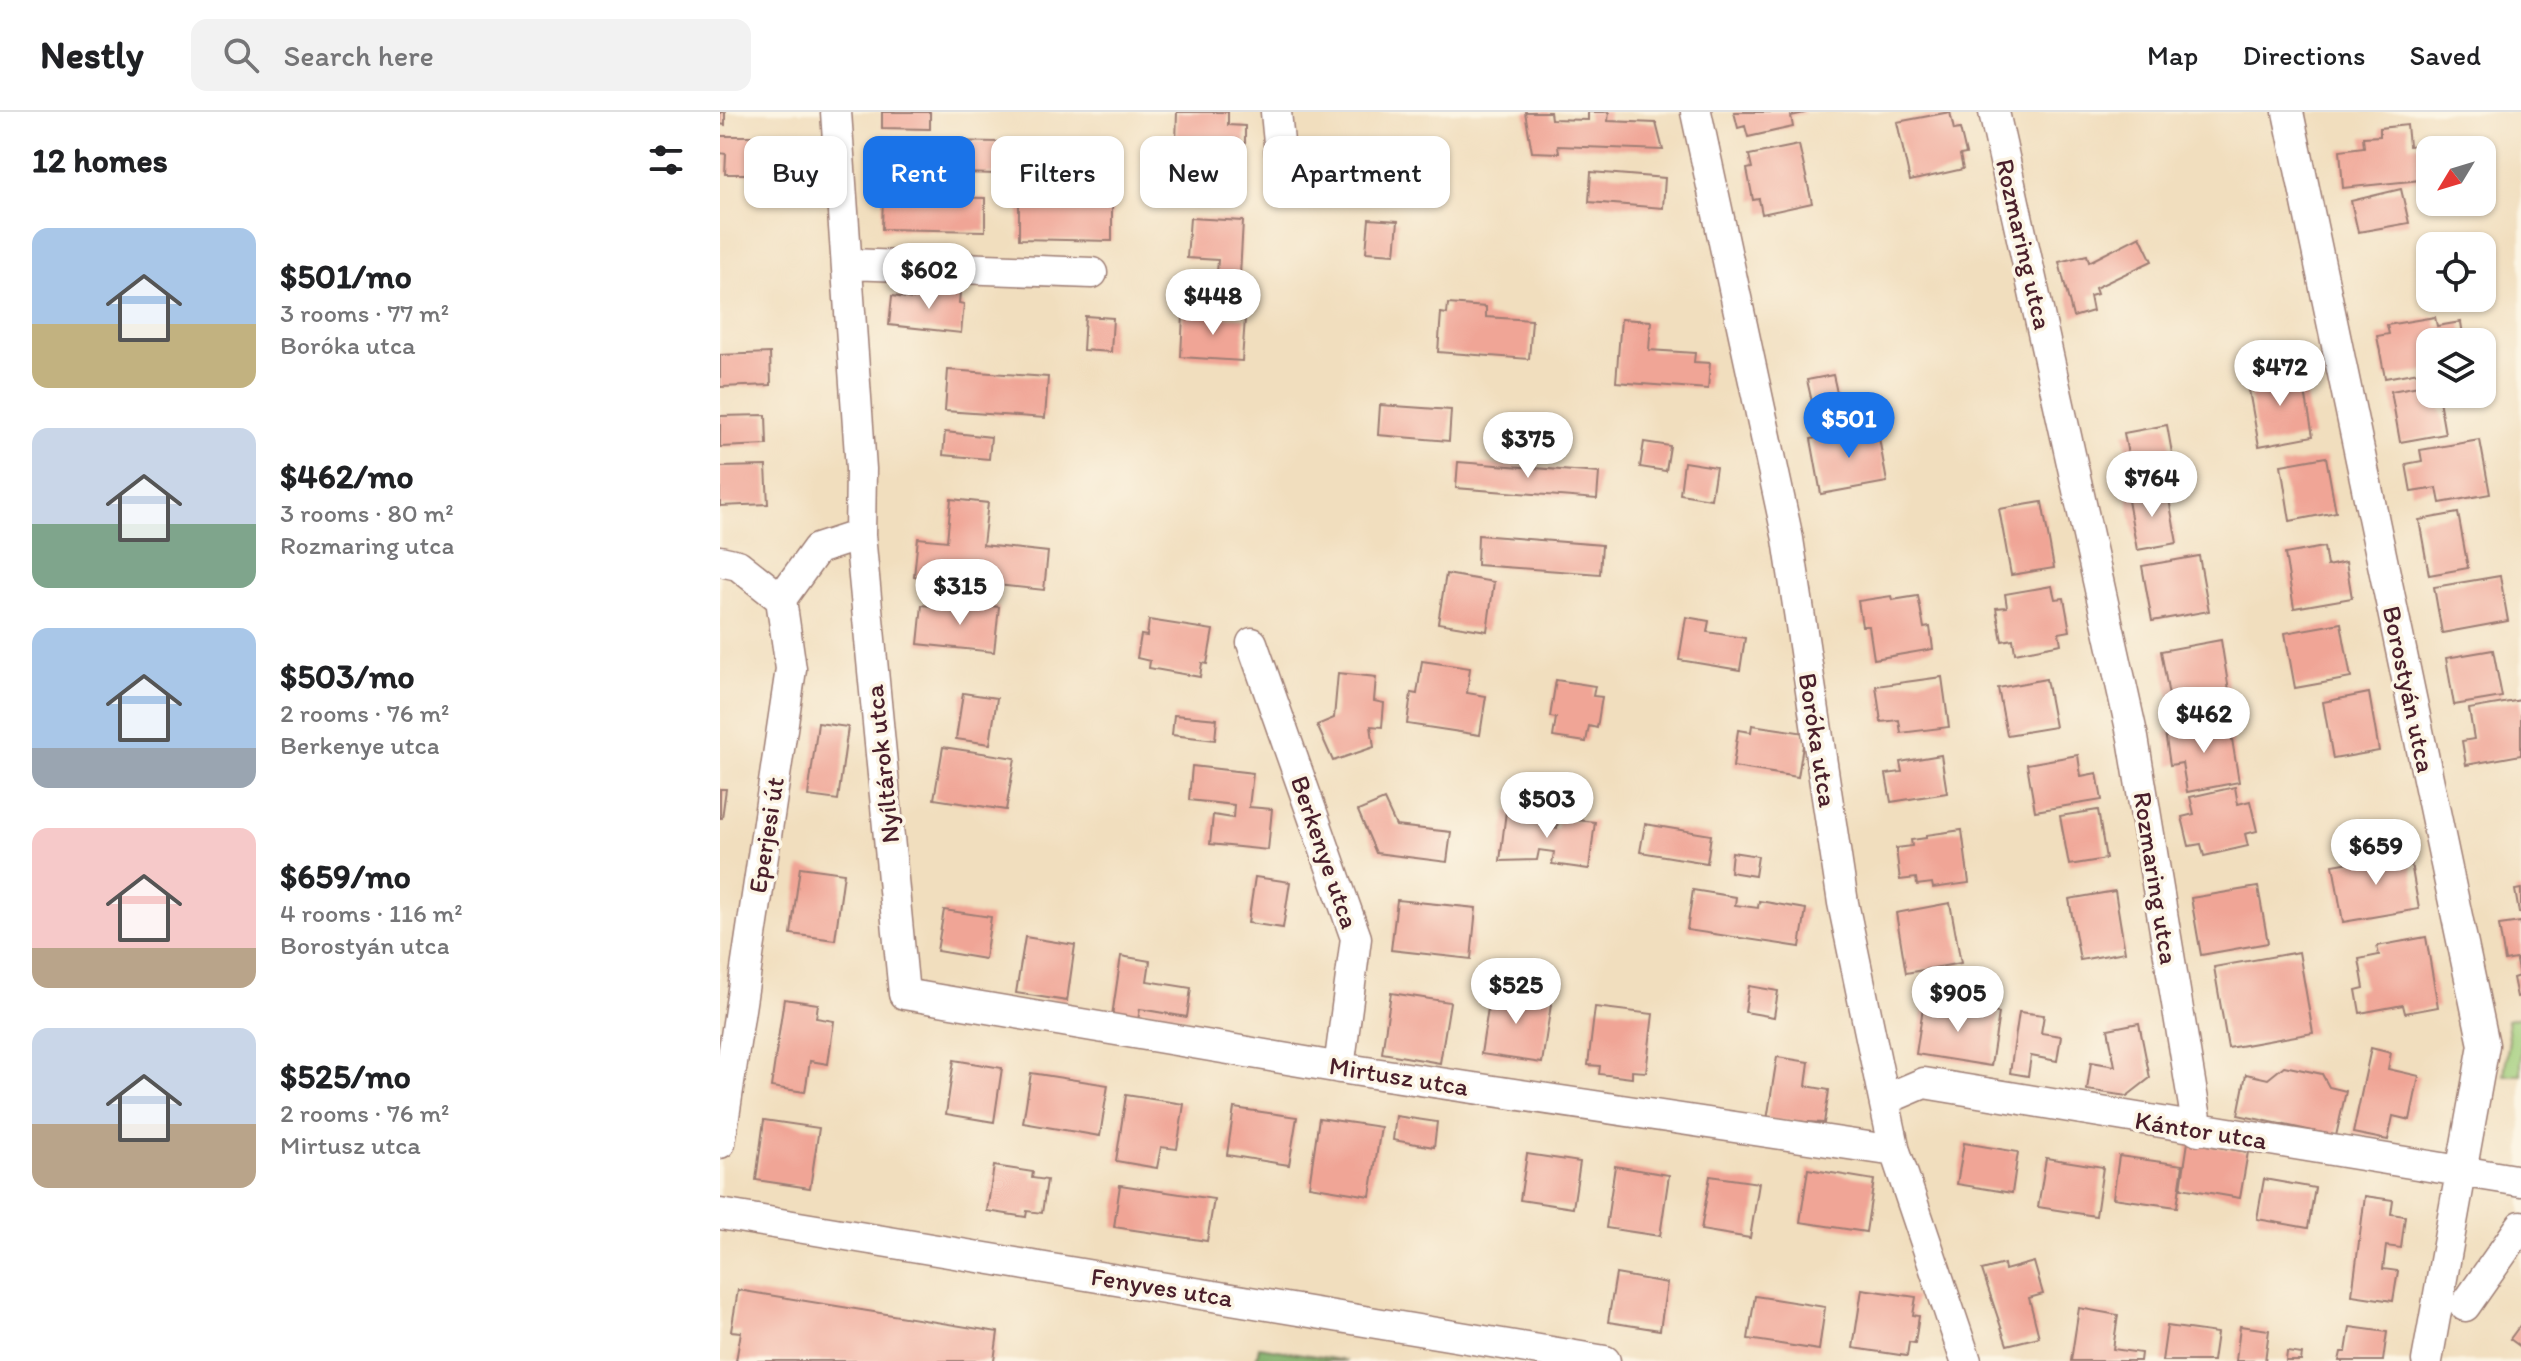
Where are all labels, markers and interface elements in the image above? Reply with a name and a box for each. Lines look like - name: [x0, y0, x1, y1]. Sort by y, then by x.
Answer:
- search box: [191, 19, 751, 91]
- text: Nestly: [40, 32, 143, 78]
- icon: search: [219, 33, 263, 77]
- text: Search here: [283, 37, 434, 74]
- text: Map: [2147, 38, 2198, 72]
- text: Directions: [2242, 38, 2366, 72]
- text: Saved: [2410, 38, 2481, 72]
- chip: Buy: [744, 136, 847, 208]
- chip: Rent: [863, 136, 975, 208]
- chip: Filters: [991, 136, 1124, 208]
- chip: New: [1140, 136, 1247, 208]
- chip: Apartment: [1263, 136, 1450, 208]
- north arrow: [2416, 136, 2496, 216]
- map controls: [2416, 136, 2496, 408]
- icon: filters: [644, 138, 688, 182]
- text: 12 homes: [32, 140, 168, 181]
- street label: Rozmaring utca: [1989, 156, 2059, 333]
- button: locate: [2416, 232, 2496, 312]
- pin: $602: [882, 243, 976, 311]
- text: $602: [901, 253, 957, 285]
- text: $501/mo: [280, 256, 412, 297]
- icon: home: [96, 260, 192, 356]
- pin: $448: [1166, 269, 1260, 337]
- text: $448: [1184, 279, 1242, 311]
- text: 3 rooms · 77 m²: [280, 297, 449, 329]
- button: layers: [2416, 328, 2496, 408]
- text: Boróka utca: [280, 329, 416, 361]
- pin: $472: [2233, 340, 2327, 408]
- text: $472: [2252, 350, 2308, 382]
- pin: $501: [1802, 392, 1896, 460]
- text: $501: [1822, 402, 1876, 434]
- pin: $375: [1481, 412, 1575, 480]
- text: $375: [1501, 422, 1555, 454]
- pin: $764: [2105, 451, 2199, 519]
- text: $462/mo: [280, 456, 414, 497]
- icon: home: [96, 460, 192, 556]
- text: $764: [2124, 461, 2180, 493]
- text: 3 rooms · 80 m²: [280, 497, 454, 529]
- text: Rozmaring utca: [280, 529, 454, 561]
- pin: $315: [913, 559, 1007, 627]
- text: $315: [933, 569, 987, 601]
- street label: Borostyán utca: [2376, 603, 2442, 775]
- text: $503/mo: [280, 656, 415, 697]
- icon: home: [96, 660, 192, 756]
- street label: Boróka utca: [1792, 671, 1844, 810]
- street label: Nyíltárok utca: [858, 683, 906, 845]
- pin: $462: [2157, 687, 2251, 755]
- text: 2 rooms · 76 m²: [280, 697, 449, 729]
- text: $462: [2176, 697, 2232, 729]
- text: Berkenye utca: [280, 729, 440, 761]
- street label: Berkenye utca: [1284, 771, 1366, 933]
- pin: $503: [1500, 772, 1594, 840]
- street label: Eperjesi út: [741, 774, 791, 895]
- text: $503: [1518, 782, 1576, 814]
- street label: Rozmaring utca: [2127, 789, 2185, 967]
- pin: $659: [2329, 819, 2423, 887]
- text: $659: [2349, 829, 2403, 861]
- text: $659/mo: [280, 856, 411, 897]
- icon: home: [96, 860, 192, 956]
- text: 4 rooms · 116 m²: [280, 897, 463, 929]
- text: Borostyán utca: [280, 929, 449, 961]
- pin: $525: [1469, 958, 1563, 1026]
- pin: $905: [1911, 966, 2005, 1034]
- text: $525: [1489, 968, 1543, 1000]
- text: $905: [1930, 976, 1986, 1008]
- street label: Mirtusz utca: [1327, 1049, 1472, 1103]
- text: $525/mo: [280, 1056, 411, 1097]
- icon: home: [96, 1060, 192, 1156]
- text: 2 rooms · 76 m²: [280, 1097, 449, 1129]
- street label: Kántor utca: [2133, 1104, 2270, 1156]
- text: Mirtusz utca: [280, 1129, 421, 1161]
- street label: Fenyves utca: [1089, 1260, 1236, 1314]

